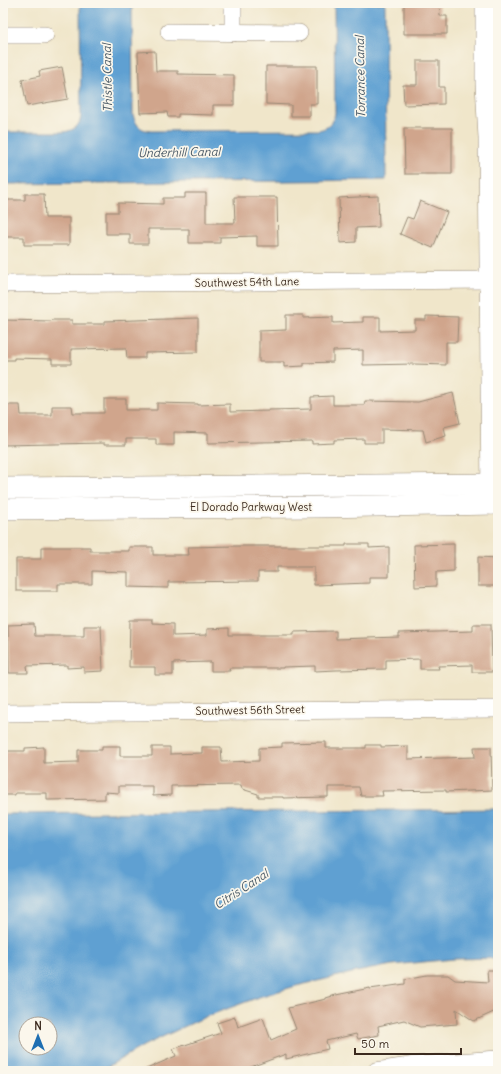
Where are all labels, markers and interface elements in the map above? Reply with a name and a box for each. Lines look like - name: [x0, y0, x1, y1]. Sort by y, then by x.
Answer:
- water label: Torrance Canal: [352, 34, 368, 118]
- water label: Thistle Canal: [99, 41, 115, 112]
- water label: Underhill Canal: [138, 144, 223, 160]
- street label: Southwest 54th Lane: [195, 274, 299, 290]
- street label: El Dorado Parkway West: [190, 500, 312, 514]
- street label: Southwest 56th Street: [195, 702, 305, 718]
- water label: Citris Canal: [211, 865, 273, 912]
- north arrow: [18, 1016, 58, 1056]
- text: N: [34, 1019, 42, 1033]
- scale bar: [355, 1030, 461, 1056]
- text: 50 m: [361, 1036, 390, 1051]

